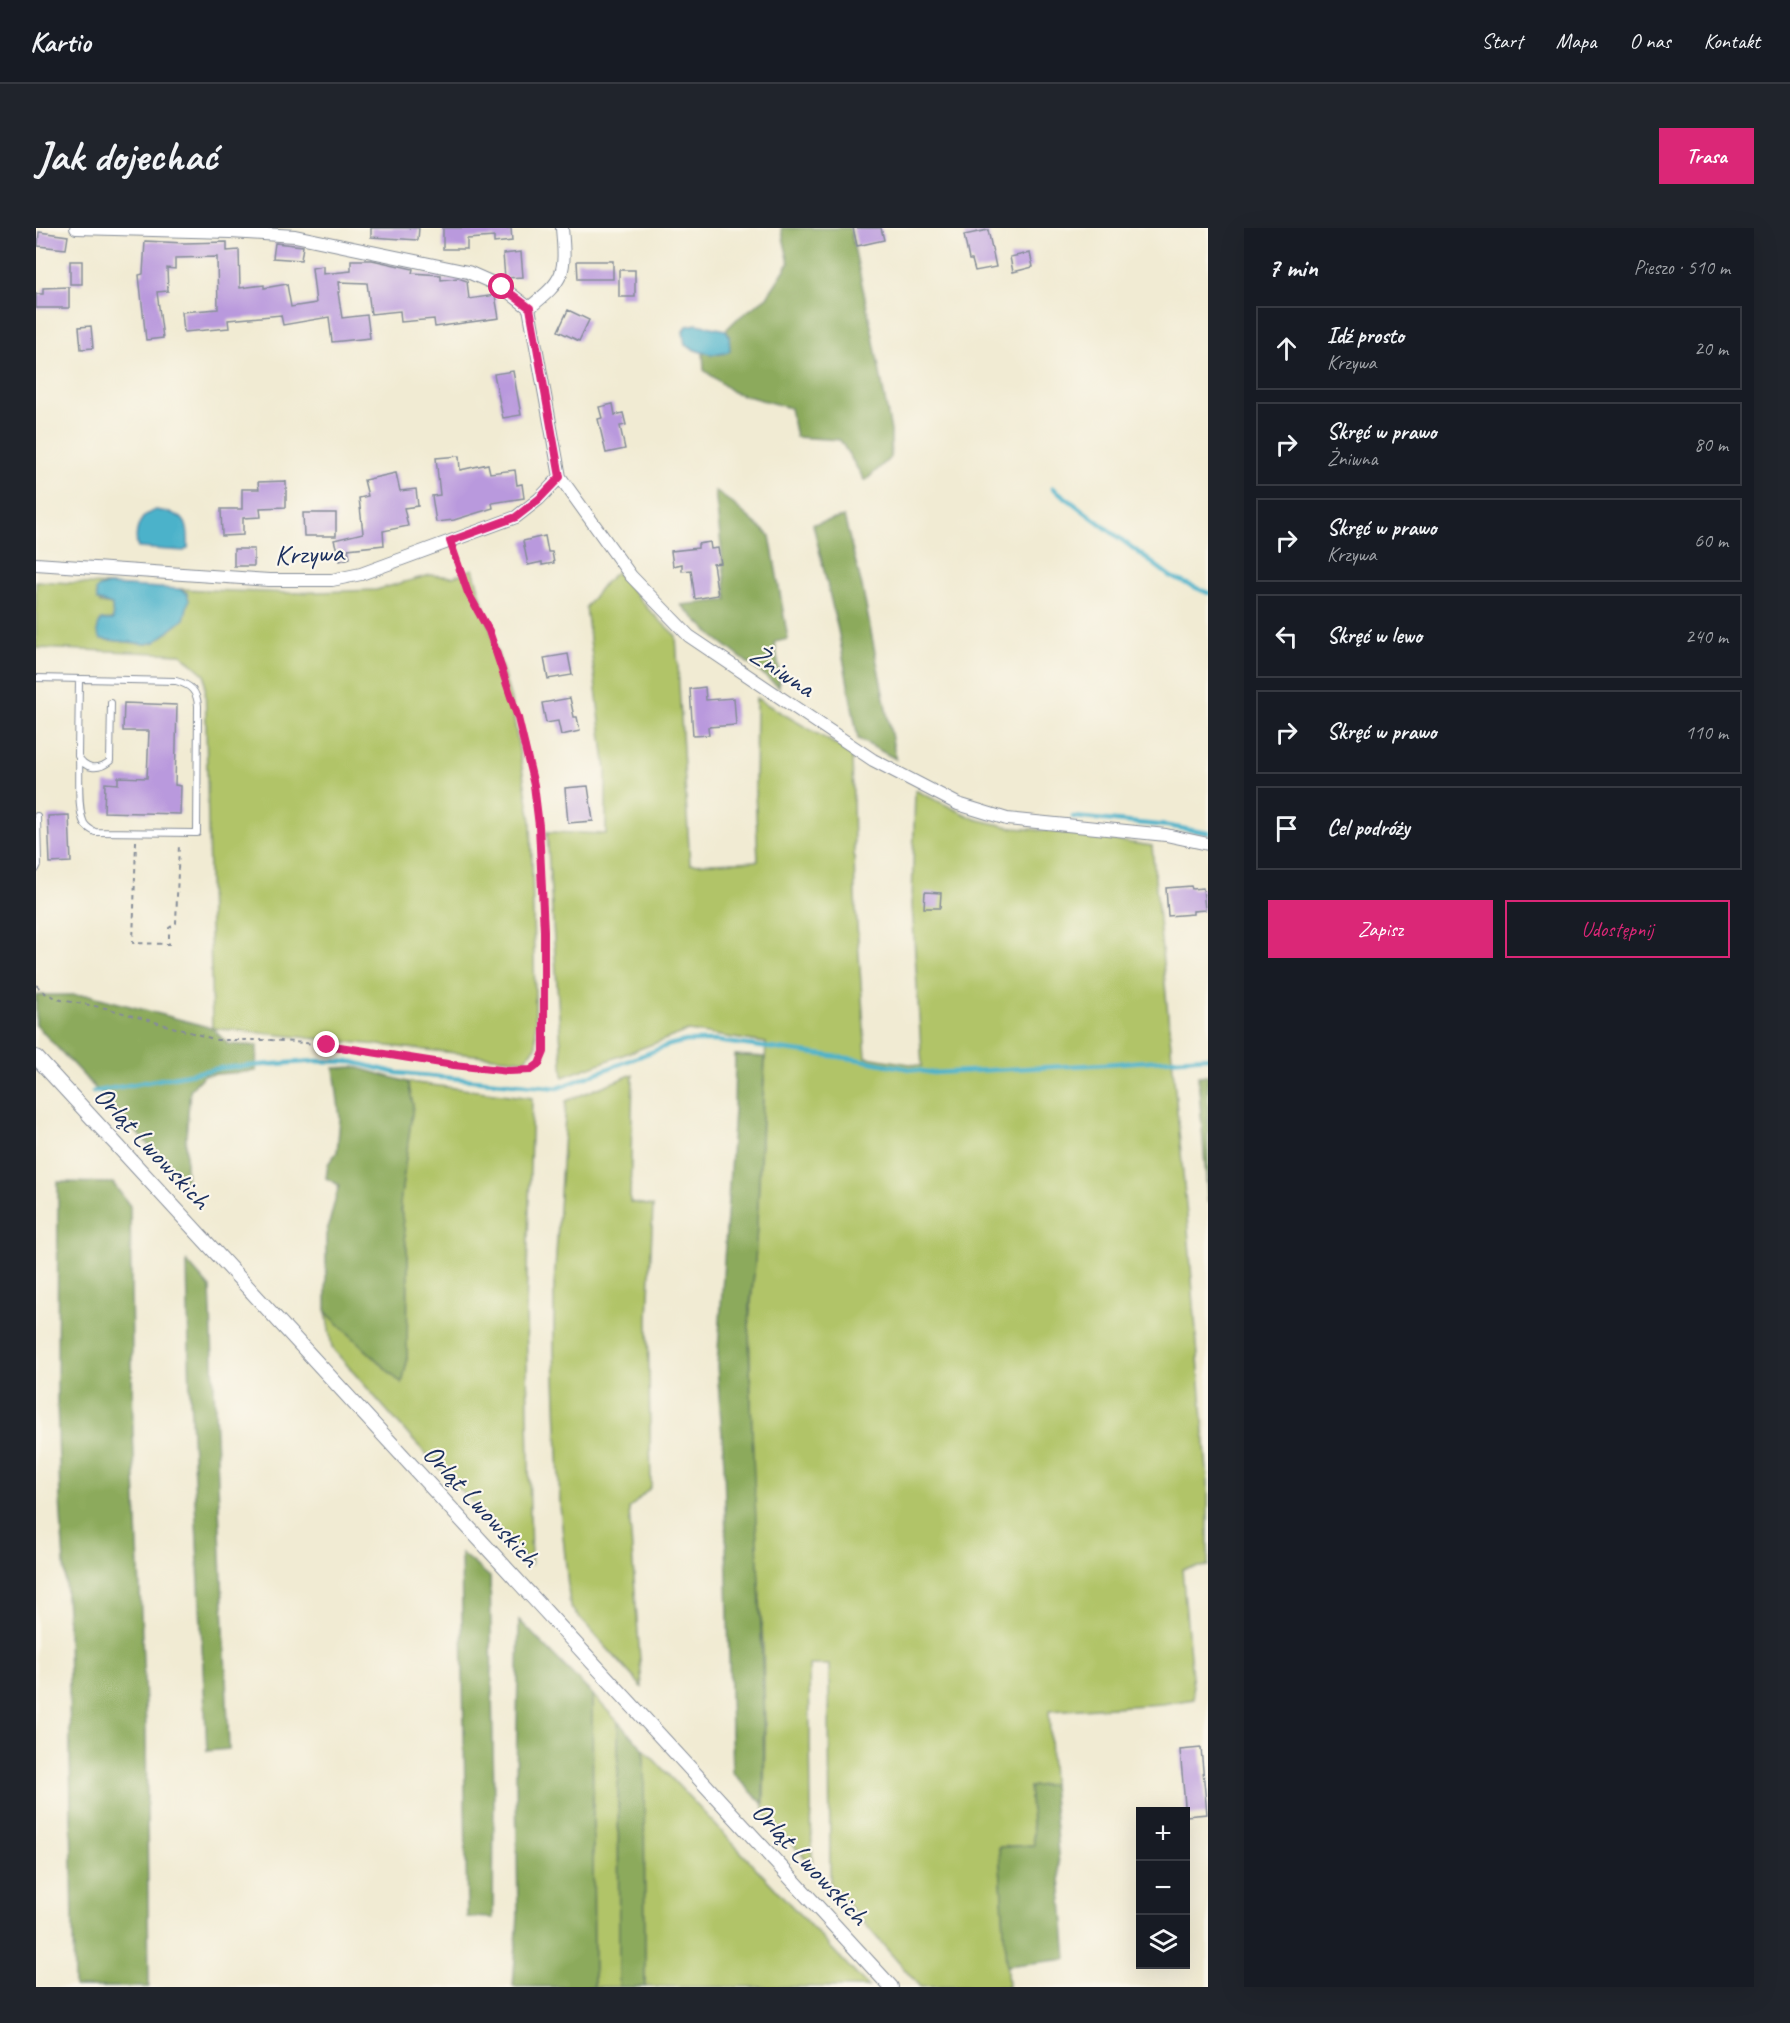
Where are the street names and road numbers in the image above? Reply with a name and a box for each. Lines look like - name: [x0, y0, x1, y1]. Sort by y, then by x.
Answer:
- street label: Krzywa: [274, 534, 346, 573]
- street label: Żniwna: [744, 636, 823, 706]
- street label: Orląt Lwowskich: [87, 1078, 220, 1218]
- street label: Orląt Lwowskich: [416, 1436, 549, 1576]
- street label: Orląt Lwowskich: [745, 1794, 878, 1934]

